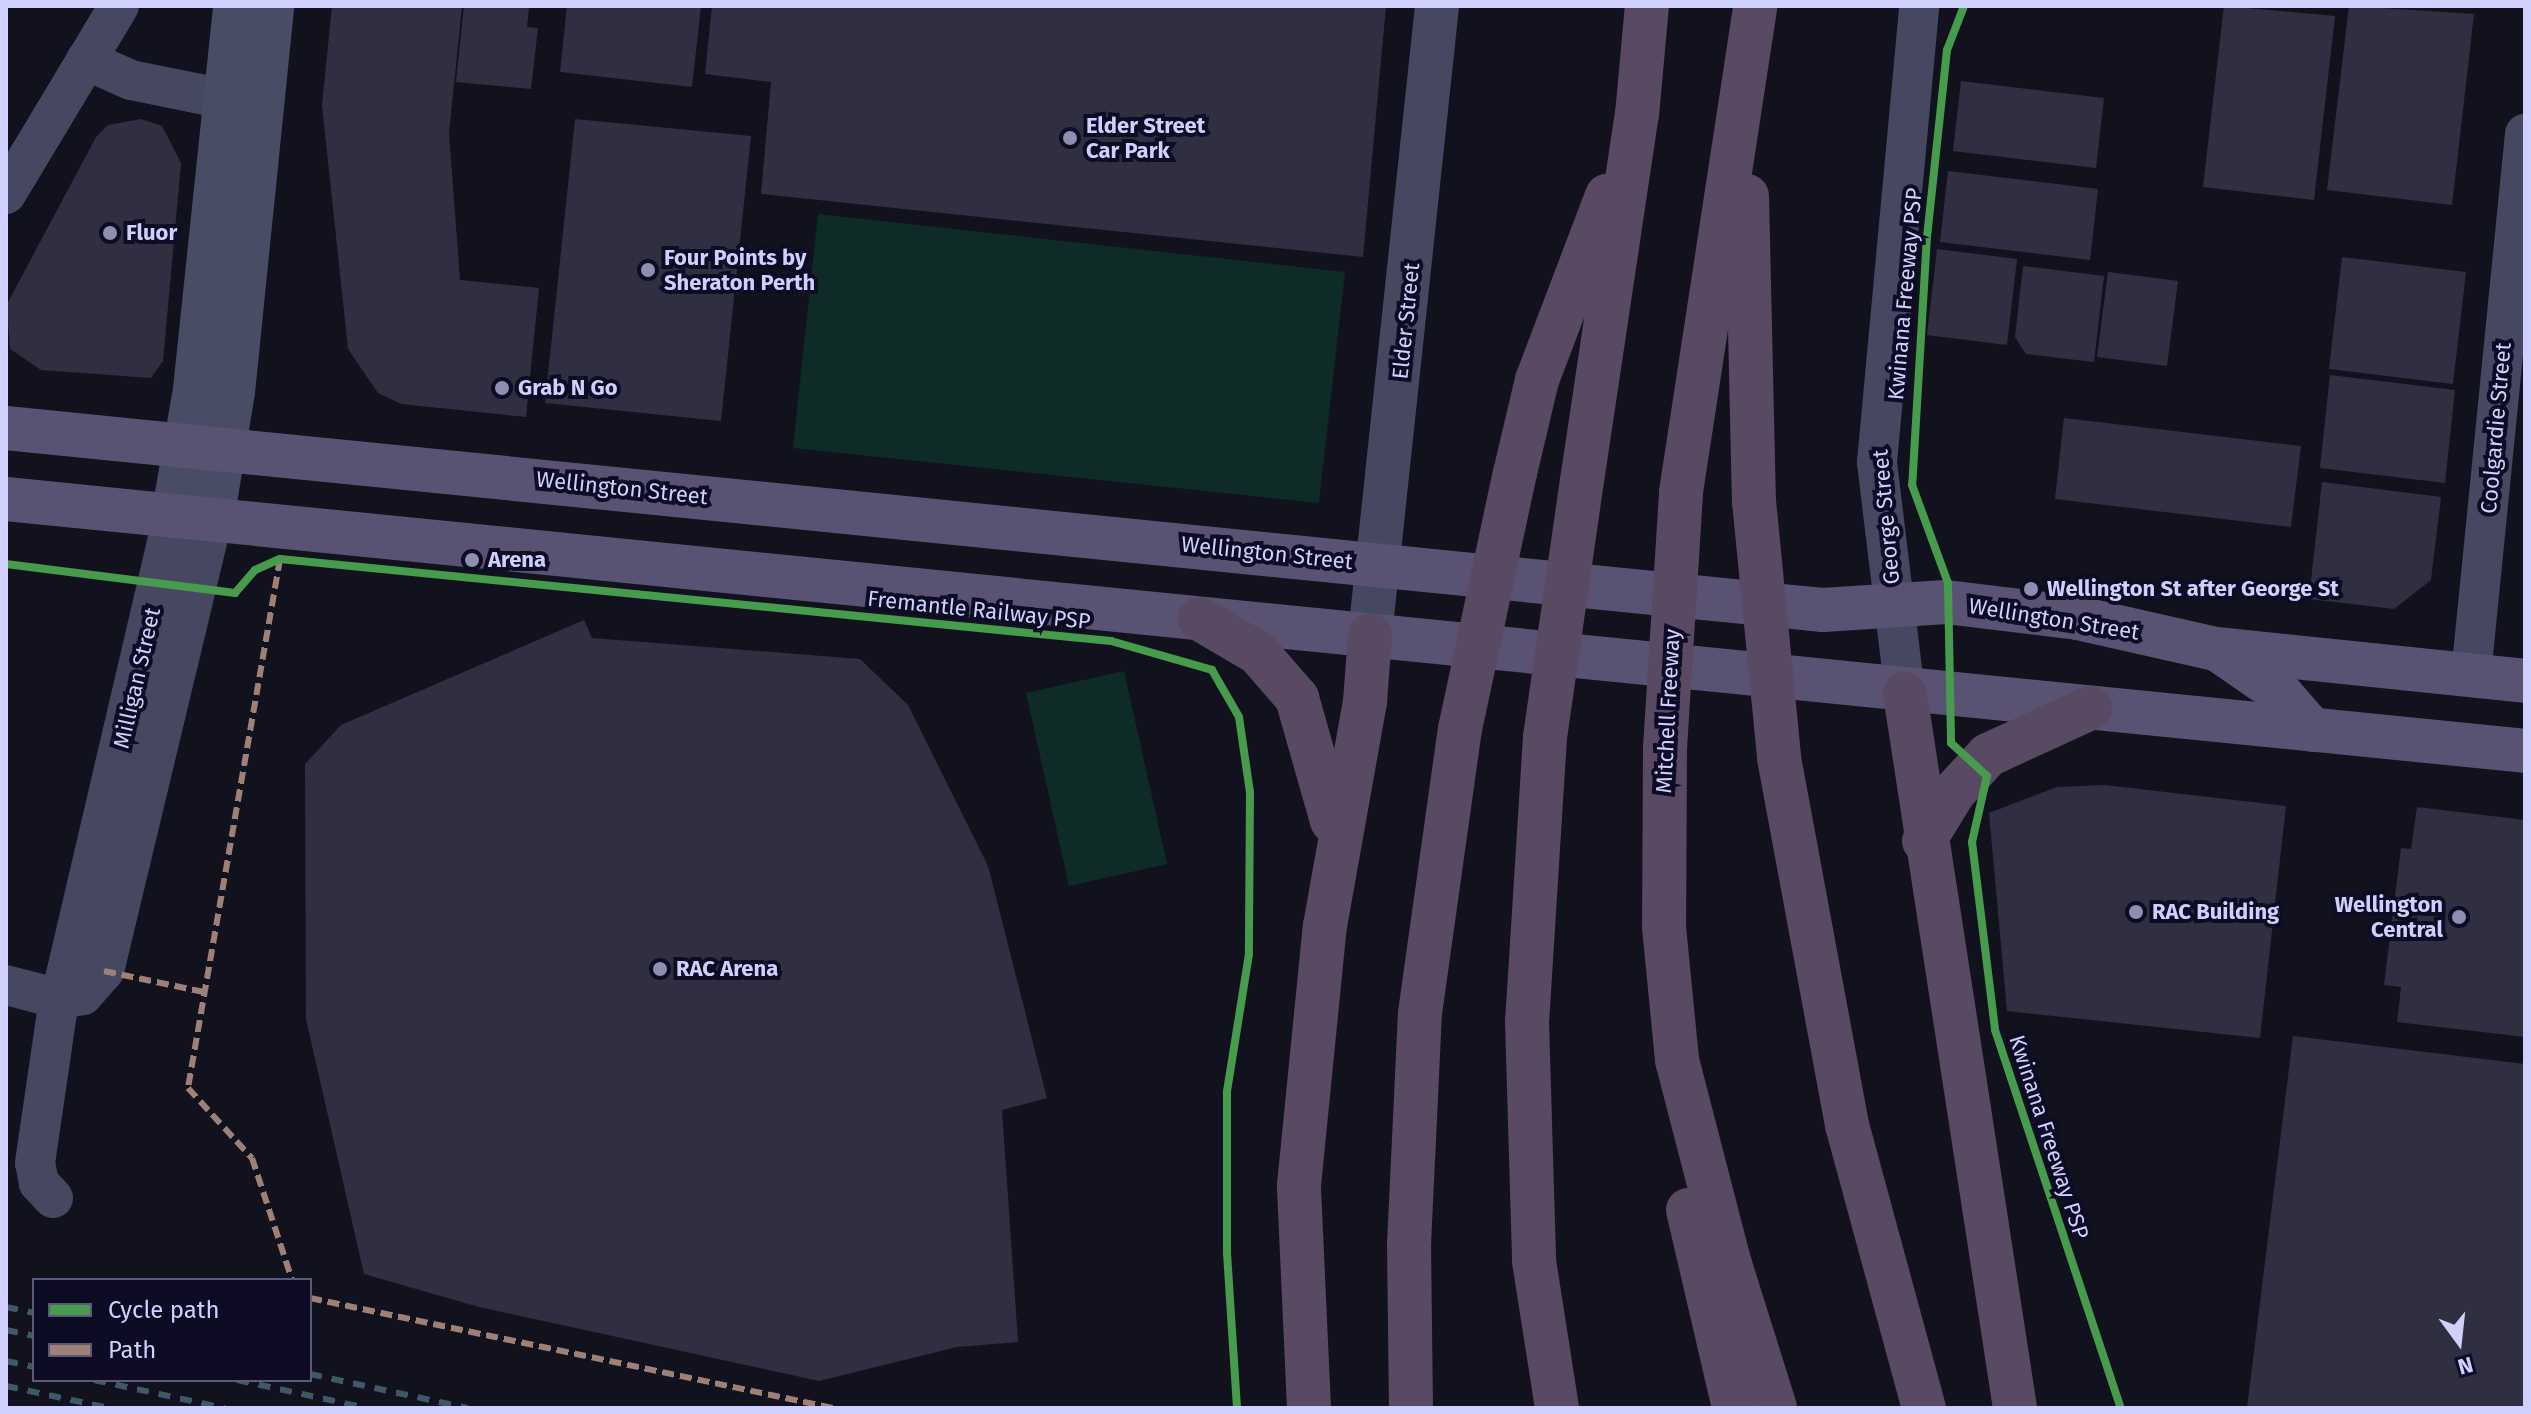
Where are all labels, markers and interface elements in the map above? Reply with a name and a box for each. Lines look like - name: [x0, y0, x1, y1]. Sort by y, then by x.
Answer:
- place label: Elder Street Car Park: [1086, 112, 1205, 164]
- marker: Elder Street Car Park: [1061, 129, 1079, 147]
- street label: Kwinana Freeway PSP: [1883, 187, 1927, 401]
- place label: Fluor: [126, 220, 177, 246]
- marker: Fluor: [101, 224, 119, 242]
- place label: Four Points by Sheraton Perth: [664, 244, 815, 296]
- marker: Four Points by Sheraton Perth: [639, 261, 657, 279]
- street label: Elder Street: [1387, 261, 1425, 381]
- street label: Coolgardie Street: [2475, 341, 2517, 515]
- place label: Grab N Go: [518, 375, 617, 401]
- marker: Grab N Go: [493, 379, 511, 397]
- street label: George Street: [1867, 448, 1905, 586]
- street label: Wellington Street: [535, 466, 709, 510]
- street label: Wellington Street: [1180, 531, 1354, 575]
- place label: Arena: [488, 547, 546, 573]
- marker: Arena: [463, 551, 481, 569]
- place label: Wellington St after George St: [2047, 576, 2339, 602]
- marker: Wellington St after George St: [2022, 580, 2040, 598]
- street label: Fremantle Railway PSP: [866, 585, 1092, 635]
- street label: Wellington Street: [1967, 592, 2141, 646]
- street label: Milligan Street: [108, 605, 166, 751]
- street label: Mitchell Freeway: [1651, 628, 1685, 794]
- place label: Wellington Central: [2335, 891, 2443, 942]
- place label: RAC Building: [2152, 899, 2279, 925]
- marker: RAC Building: [2127, 903, 2145, 921]
- marker: Wellington Central: [2450, 908, 2468, 926]
- place label: RAC Arena: [676, 956, 778, 982]
- marker: RAC Arena: [651, 960, 669, 978]
- street label: Kwinana Freeway PSP: [2004, 1032, 2094, 1242]
- legend: [32, 1278, 312, 1382]
- text: Cycle path: [108, 1296, 220, 1324]
- north arrow: [2419, 1302, 2499, 1382]
- text: Path: [108, 1336, 156, 1364]
- text: N: [2455, 1351, 2476, 1381]

